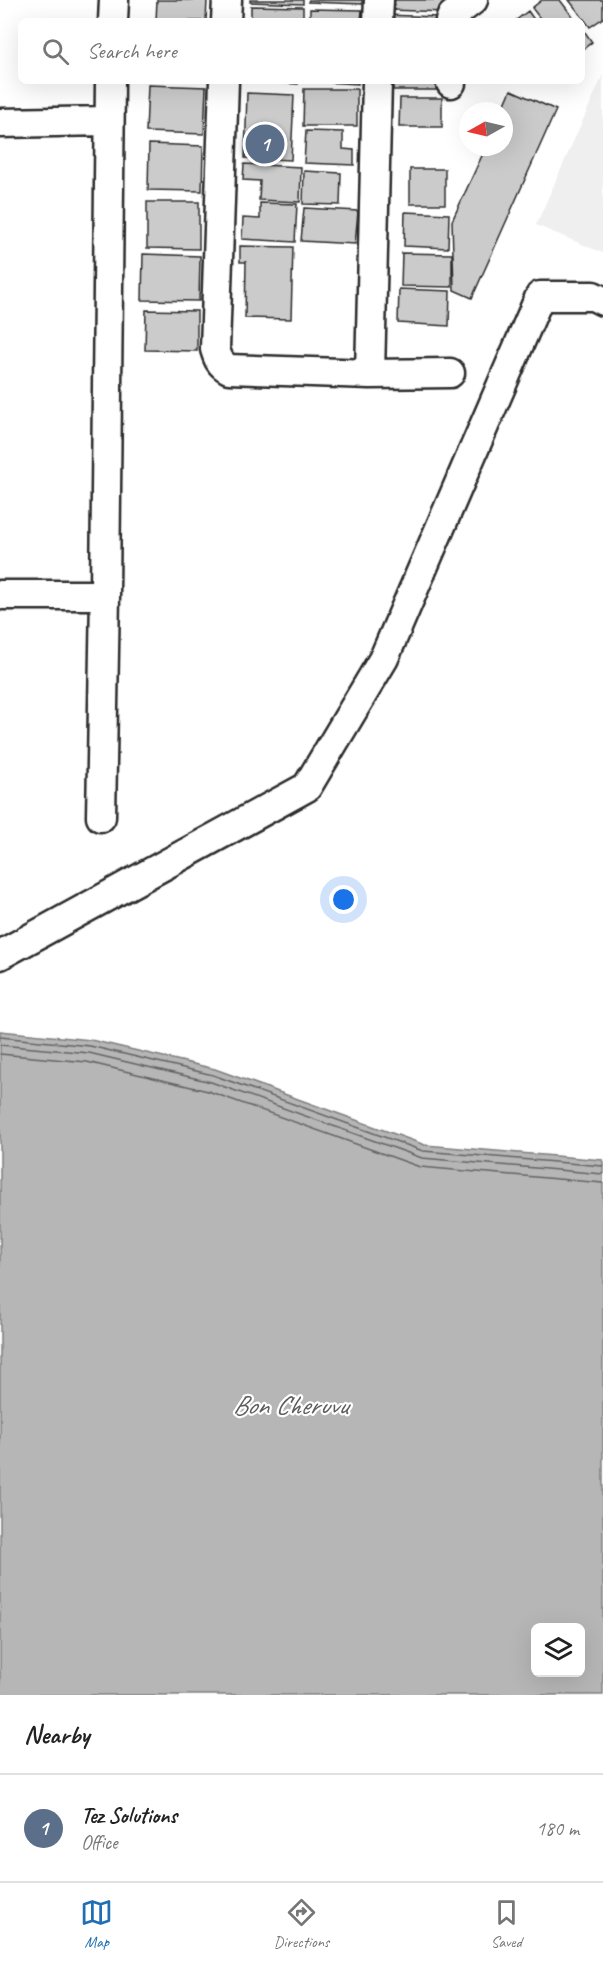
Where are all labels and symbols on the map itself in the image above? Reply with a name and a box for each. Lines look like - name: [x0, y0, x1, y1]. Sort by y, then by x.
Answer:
- north arrow: [459, 102, 513, 156]
- pin: 1: [246, 122, 284, 166]
- your location: [329, 885, 358, 914]
- water label: Bon Cheruvu: [233, 1388, 351, 1422]

